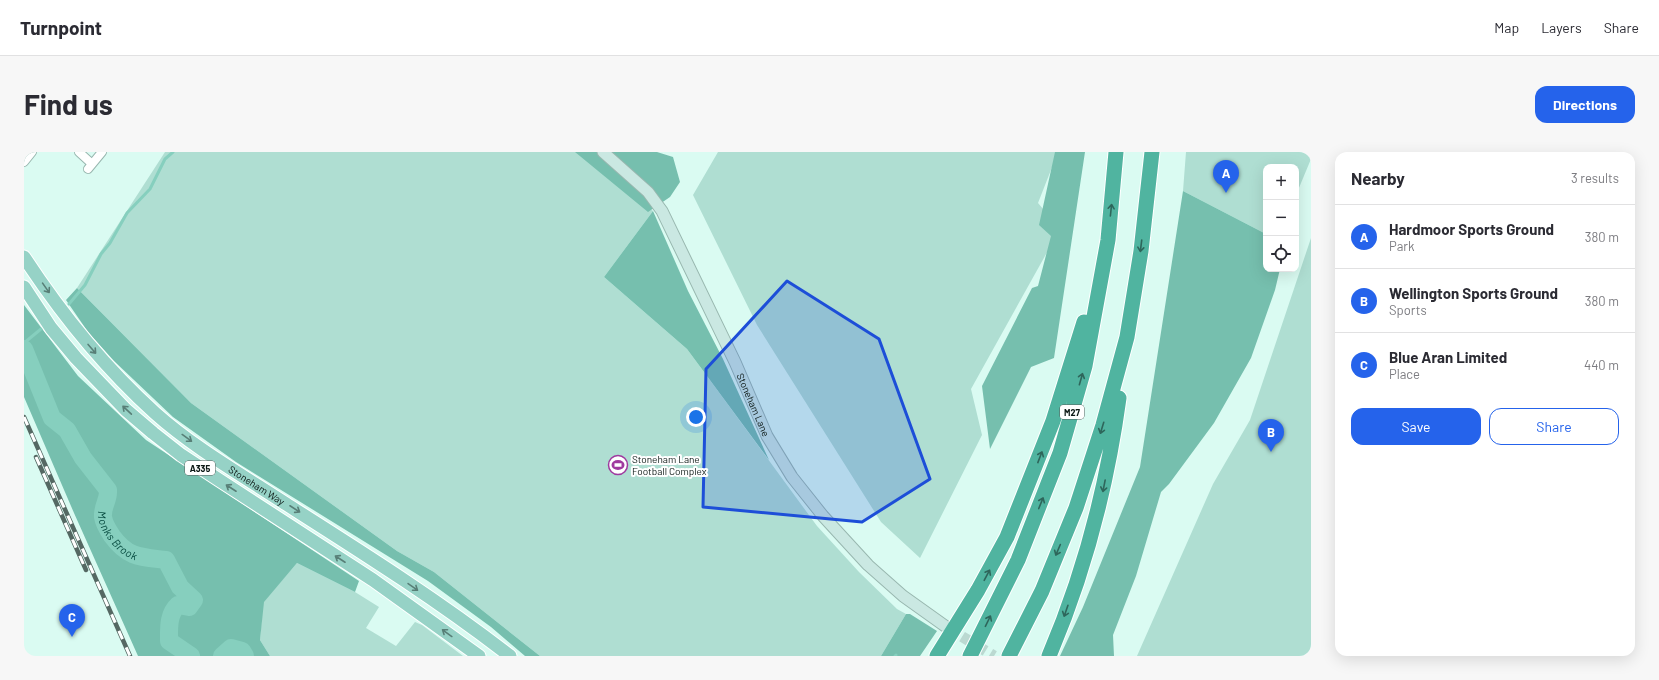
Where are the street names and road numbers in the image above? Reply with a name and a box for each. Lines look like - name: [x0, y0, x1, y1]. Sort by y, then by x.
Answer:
- street label: Stoneham Lane: [734, 371, 772, 438]
- road number: M27: [1060, 405, 1084, 419]
- road number: A335: [185, 461, 215, 475]
- street label: Stoneham Way: [226, 463, 287, 508]

